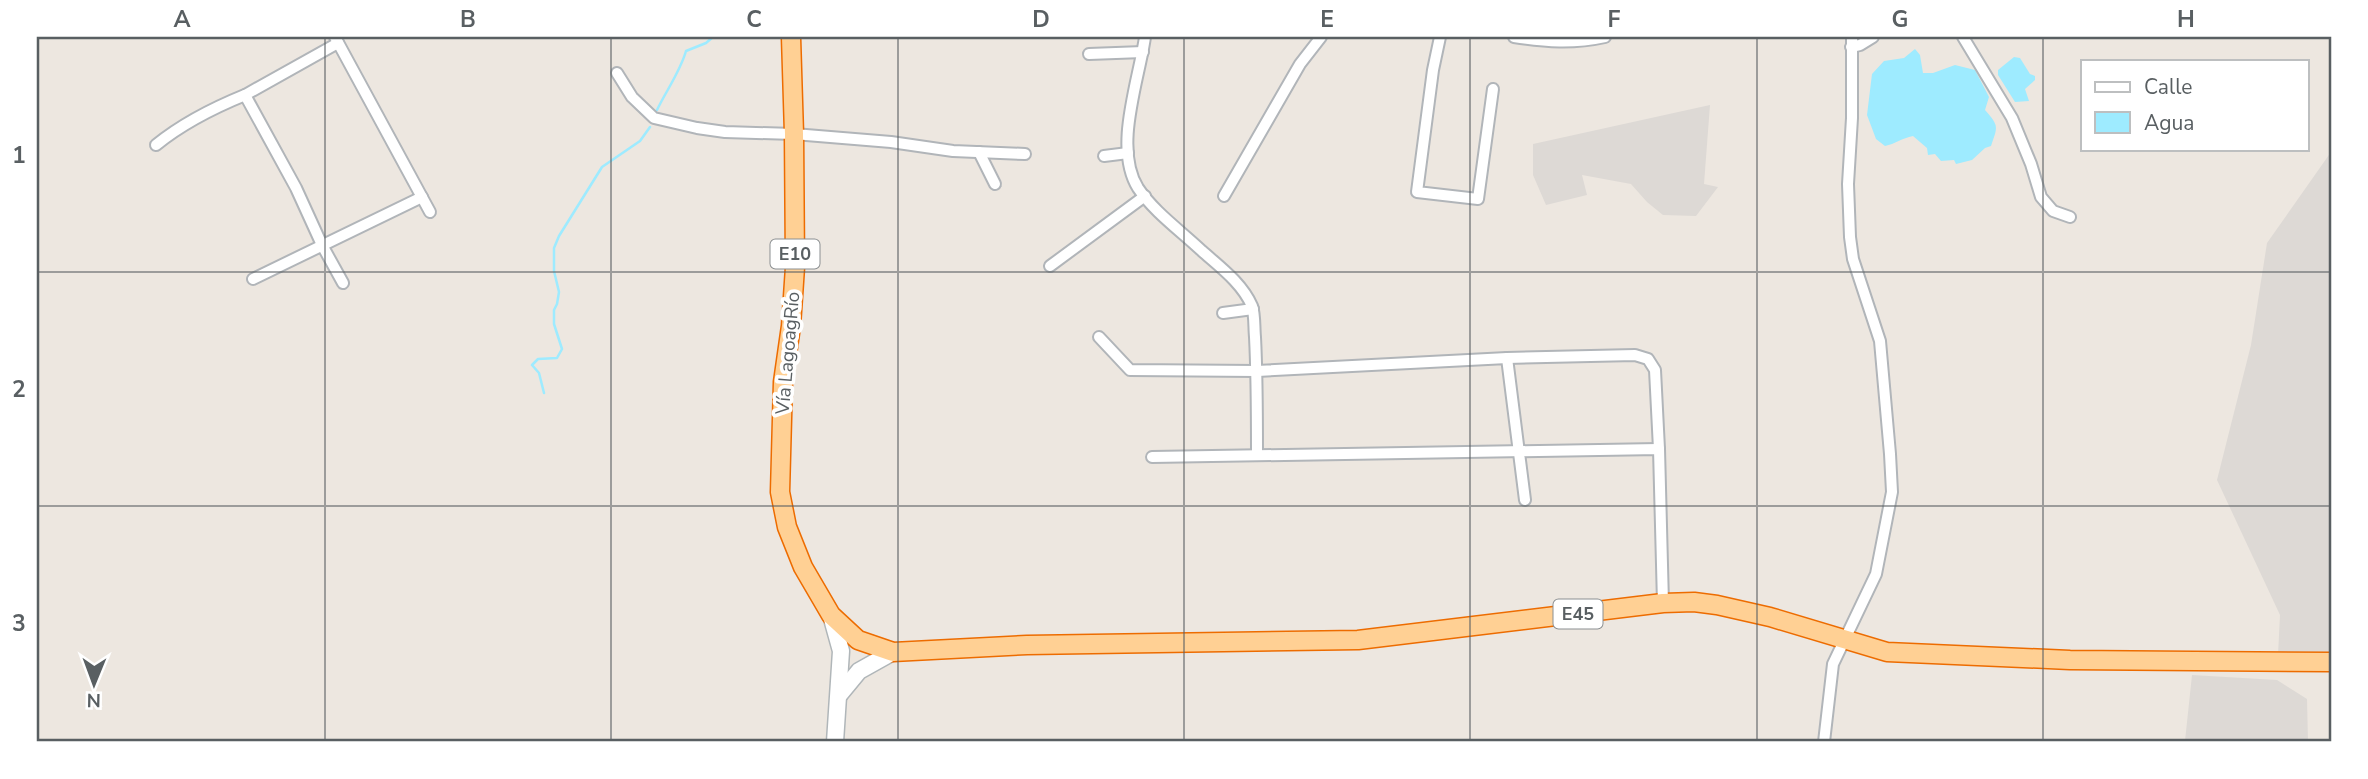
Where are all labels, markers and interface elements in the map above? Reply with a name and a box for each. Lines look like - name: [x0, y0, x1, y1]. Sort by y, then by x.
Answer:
- text: A: [173, 4, 191, 35]
- text: B: [460, 4, 476, 35]
- text: C: [746, 4, 762, 35]
- text: D: [1032, 4, 1050, 35]
- text: E: [1320, 4, 1334, 35]
- text: F: [1608, 4, 1621, 35]
- text: G: [1892, 4, 1908, 35]
- text: H: [2177, 4, 2195, 35]
- legend: [2081, 60, 2308, 150]
- text: Calle: [2144, 73, 2192, 101]
- text: Agua: [2144, 109, 2194, 137]
- text: 1: [12, 140, 26, 171]
- road number: E10: [770, 240, 820, 268]
- street label: Vía LagoagRío: [770, 290, 806, 417]
- text: 2: [12, 374, 26, 405]
- road number: E45: [1554, 600, 1602, 628]
- text: 3: [12, 608, 26, 639]
- north arrow: [60, 650, 130, 720]
- text: N: [86, 687, 101, 713]

